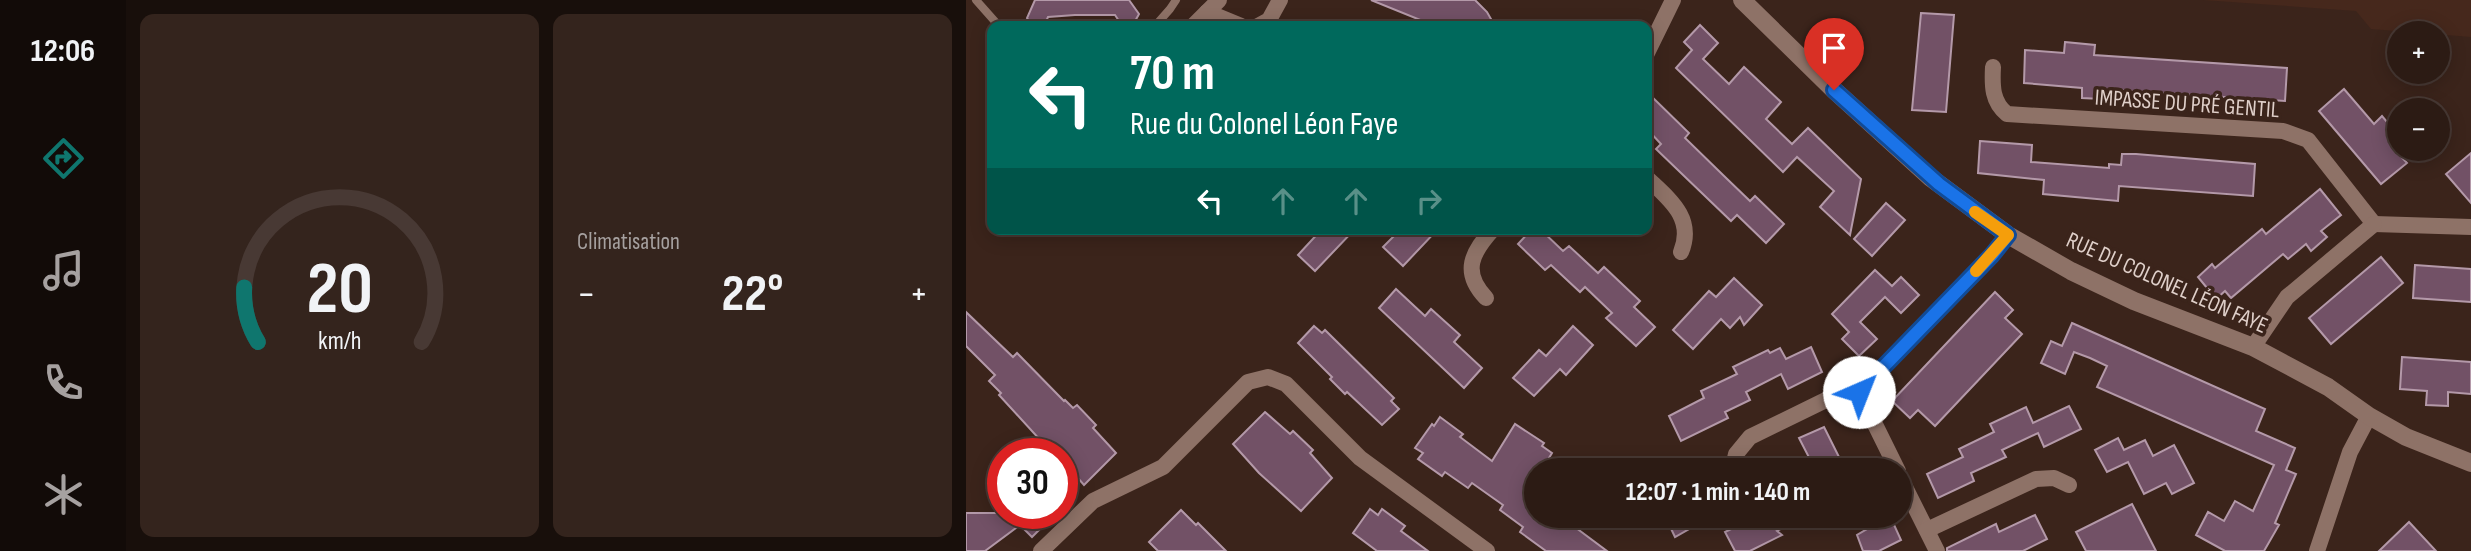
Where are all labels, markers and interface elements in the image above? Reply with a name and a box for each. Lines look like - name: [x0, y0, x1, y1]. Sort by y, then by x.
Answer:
- pin: [1804, 18, 1864, 90]
- map controls: [2387, 21, 2450, 161]
- button: +: [2387, 21, 2450, 84]
- icon: arrive: [1815, 29, 1853, 67]
- text: 12:06: [31, 32, 95, 71]
- text: 70 m: [1130, 45, 1215, 104]
- icon: left: [1015, 49, 1106, 140]
- street label: IMPASSE DU PRÉ GENTIL: [2094, 84, 2281, 124]
- button: −: [2387, 98, 2450, 161]
- text: Rue du Colonel Léon Faye: [1130, 105, 1398, 144]
- icon: directions: [39, 134, 88, 183]
- icon: left: [1191, 182, 1229, 220]
- icon: ahead: [1264, 182, 1302, 220]
- icon: ahead: [1337, 182, 1375, 220]
- icon: right: [1410, 182, 1448, 220]
- street label: RUE DU COLONEL LÉON FAYE: [2062, 226, 2272, 340]
- text: Climatisation: [577, 228, 680, 256]
- icon: music: [39, 246, 88, 295]
- text: 20: [306, 246, 373, 334]
- text: 22°: [721, 263, 784, 326]
- text: −: [577, 272, 596, 317]
- text: +: [909, 272, 928, 317]
- text: km/h: [318, 325, 361, 356]
- position arrow: [1822, 355, 1896, 429]
- icon: phone: [39, 358, 88, 407]
- speed limit sign: 30: [987, 438, 1078, 529]
- icon: climate: [39, 470, 88, 519]
- text: 12:07 · 1 min · 140 m: [1626, 477, 1810, 508]

